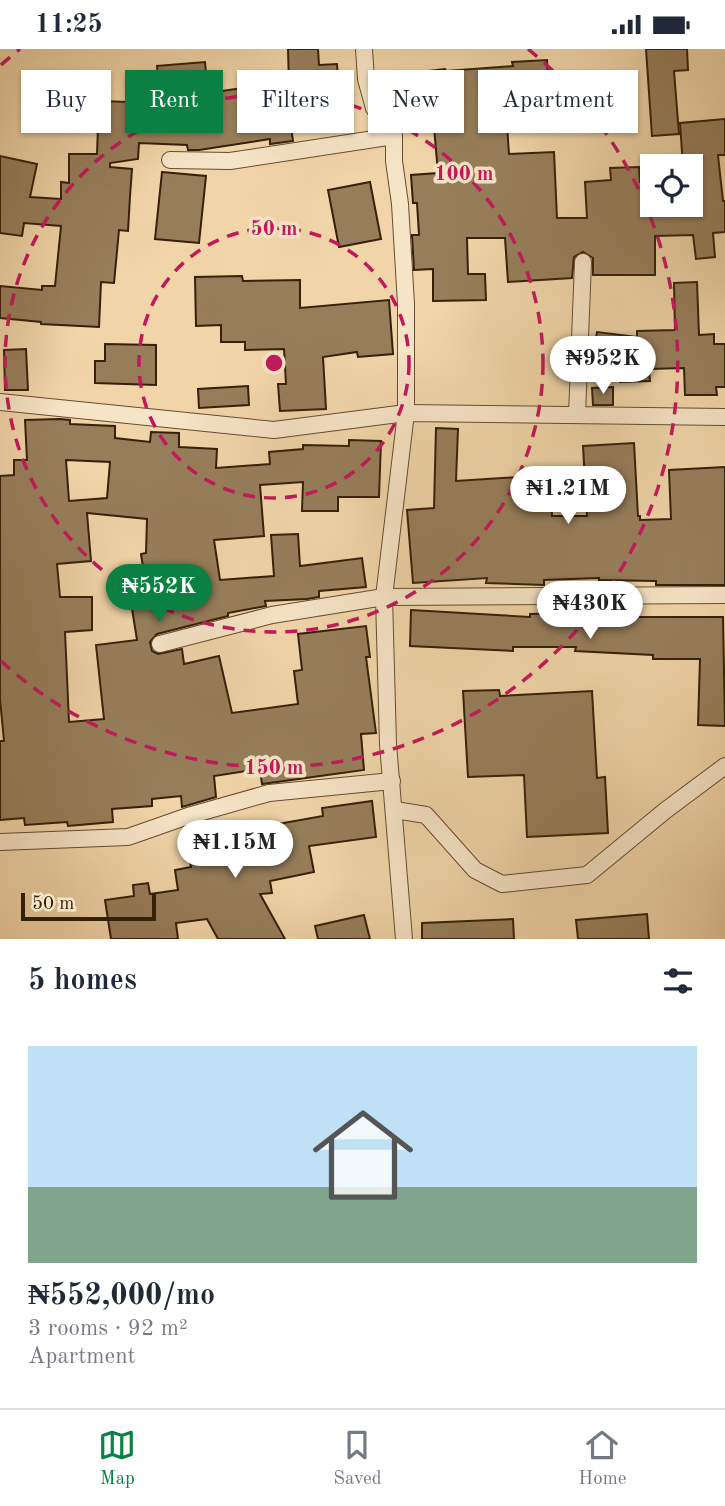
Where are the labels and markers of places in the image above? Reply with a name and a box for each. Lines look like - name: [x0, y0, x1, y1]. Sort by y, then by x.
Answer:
- pin: ₦952K: [554, 337, 652, 396]
- centre of rings: [262, 351, 286, 375]
- pin: ₦1.21M: [511, 467, 625, 526]
- pin: ₦552K: [110, 565, 208, 624]
- pin: ₦430K: [541, 581, 639, 641]
- pin: ₦1.15M: [178, 821, 292, 880]

